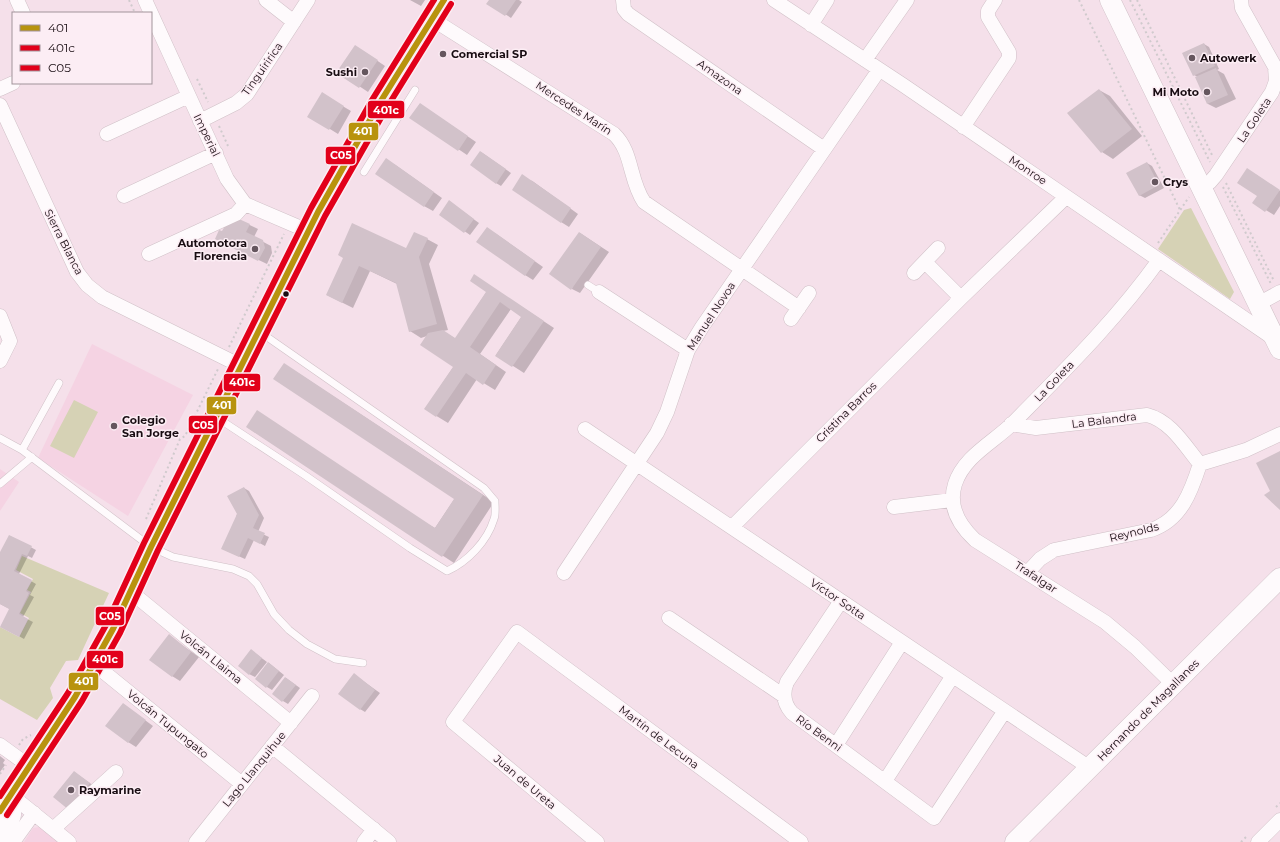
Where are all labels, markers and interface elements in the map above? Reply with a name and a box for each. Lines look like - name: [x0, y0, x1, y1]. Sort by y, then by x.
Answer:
- legend: [12, 12, 152, 84]
- text: 401: [48, 20, 68, 35]
- text: 401c: [48, 40, 75, 55]
- street label: Tinguiririca: [239, 40, 285, 98]
- place label: Comercial SP: [451, 47, 527, 61]
- marker: Comercial SP: [438, 49, 448, 59]
- place label: Autowerk: [1199, 51, 1257, 65]
- marker: Autowerk: [1187, 53, 1197, 63]
- street label: Amazona: [695, 56, 745, 98]
- text: C05: [48, 60, 71, 75]
- place label: Sushi: [326, 65, 357, 79]
- marker: Sushi: [360, 67, 370, 77]
- street label: Mercedes Marín: [533, 78, 615, 138]
- place label: Mi Moto: [1153, 85, 1199, 99]
- marker: Mi Moto: [1202, 87, 1212, 97]
- street label: La Goleta: [1234, 95, 1274, 145]
- line badge: 401c: [367, 100, 405, 119]
- text: 401c: [373, 103, 399, 117]
- street label: Imperial: [191, 111, 223, 159]
- line badge: 401: [348, 122, 379, 141]
- text: 401: [353, 124, 373, 138]
- line badge: C05: [325, 146, 356, 165]
- text: C05: [330, 148, 352, 162]
- street label: Monroe: [1006, 152, 1050, 188]
- place label: Crys: [1163, 175, 1188, 189]
- marker: Crys: [1150, 177, 1160, 187]
- street label: Sierra Blanca: [41, 207, 87, 277]
- place label: Automotora Florencia: [177, 236, 247, 263]
- marker: Automotora Florencia: [250, 244, 260, 254]
- street label: Manuel Novoa: [684, 279, 738, 353]
- unlabelled marker: [281, 289, 291, 299]
- street label: La Goleta: [1031, 358, 1077, 404]
- line badge: 401c: [223, 373, 261, 392]
- text: 401c: [229, 375, 255, 389]
- street label: Cristina Barros: [813, 378, 880, 445]
- line badge: 401: [206, 396, 237, 415]
- text: 401: [212, 398, 232, 412]
- street label: La Balandra: [1071, 409, 1137, 431]
- place label: Colegio San Jorge: [122, 413, 179, 440]
- line badge: C05: [188, 415, 218, 434]
- text: C05: [192, 418, 214, 432]
- marker: Colegio San Jorge: [109, 421, 119, 431]
- street label: Reynolds: [1108, 519, 1161, 545]
- street label: Trafalgar: [1012, 558, 1060, 596]
- street label: Víctor Sotta: [808, 575, 868, 623]
- line badge: C05: [95, 606, 125, 626]
- text: C05: [99, 609, 121, 623]
- street label: Volcán Llaima: [177, 627, 245, 687]
- line badge: 401c: [86, 650, 124, 669]
- text: 401c: [92, 652, 118, 666]
- street label: Hernando de Magallanes: [1094, 656, 1202, 764]
- line badge: 401: [68, 672, 99, 691]
- text: 401: [74, 674, 94, 688]
- street label: Volcán Tupungato: [124, 687, 212, 761]
- street label: Martín de Lecuna: [616, 702, 702, 772]
- street label: Río Benni: [793, 712, 845, 754]
- street label: Lago Llanquihue: [219, 728, 289, 810]
- street label: Juan de Ureta: [490, 751, 559, 812]
- place label: Raymarine: [79, 783, 141, 797]
- marker: Raymarine: [66, 785, 76, 795]

